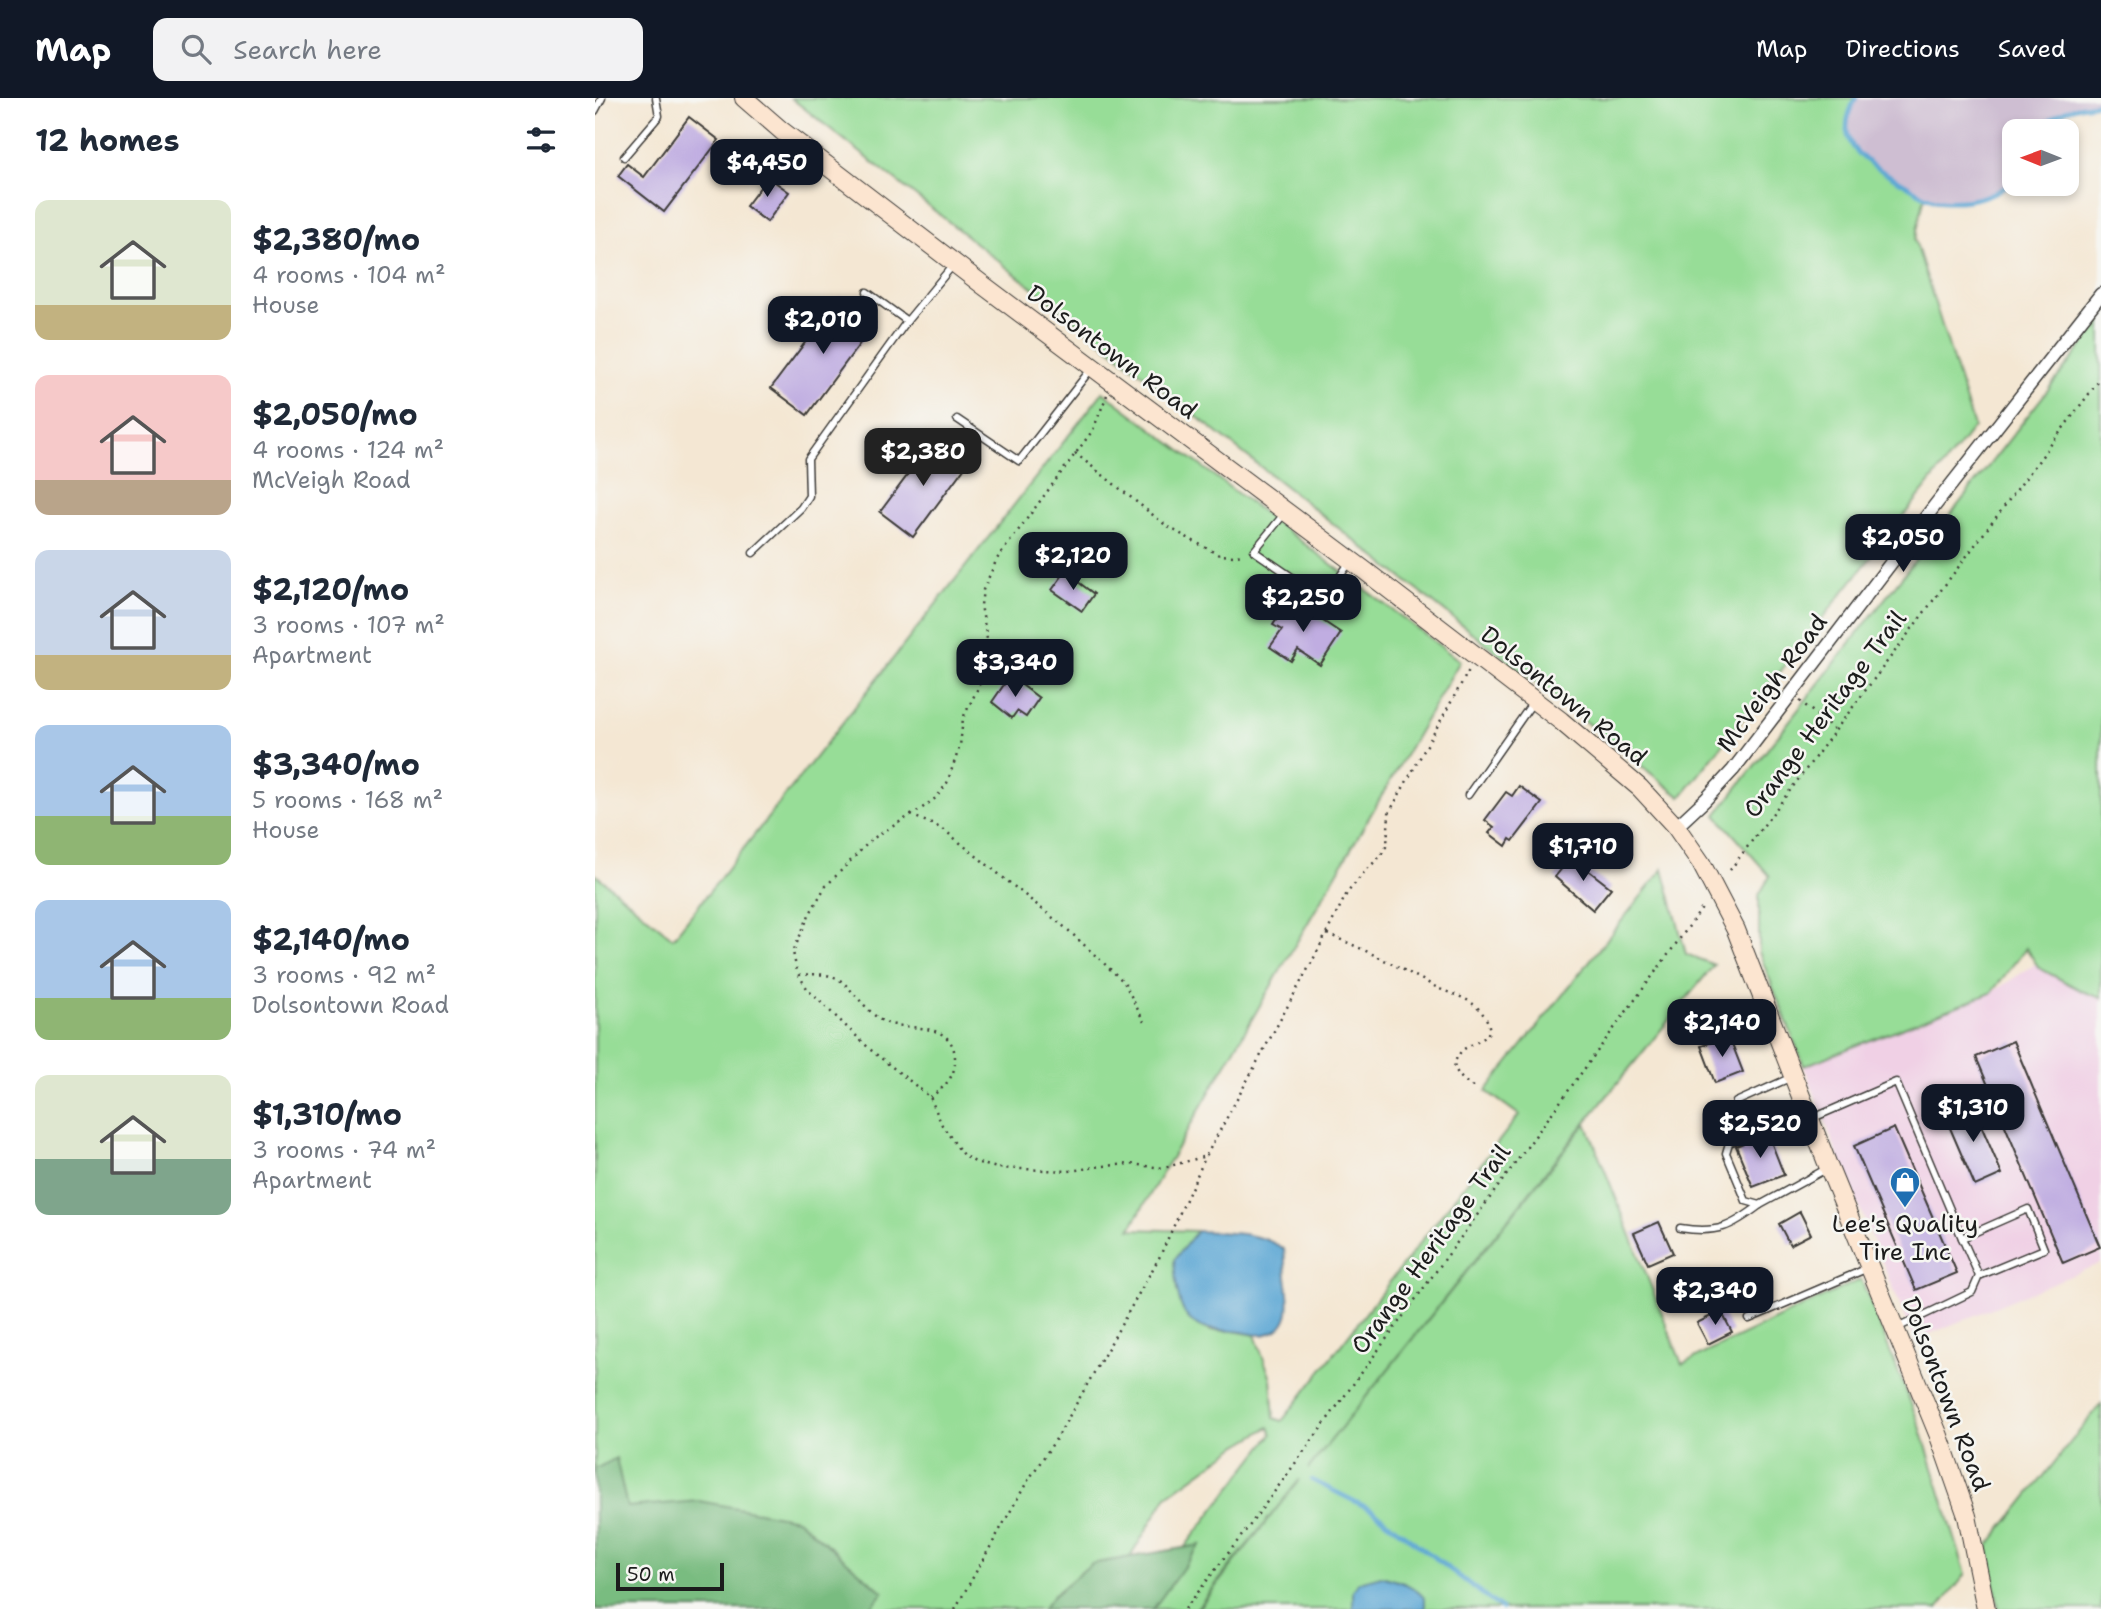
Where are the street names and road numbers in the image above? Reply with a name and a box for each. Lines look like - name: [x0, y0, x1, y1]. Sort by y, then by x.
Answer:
- street label: Dolsontown Road: [1020, 277, 1204, 427]
- street label: Orange Heritage Trail: [1736, 603, 1914, 824]
- street label: McVeigh Road: [1709, 607, 1835, 759]
- street label: Dolsontown Road: [1474, 619, 1654, 773]
- street label: Orange Heritage Trail: [1344, 1137, 1519, 1360]
- street label: Dolsontown Road: [1894, 1292, 1998, 1496]

